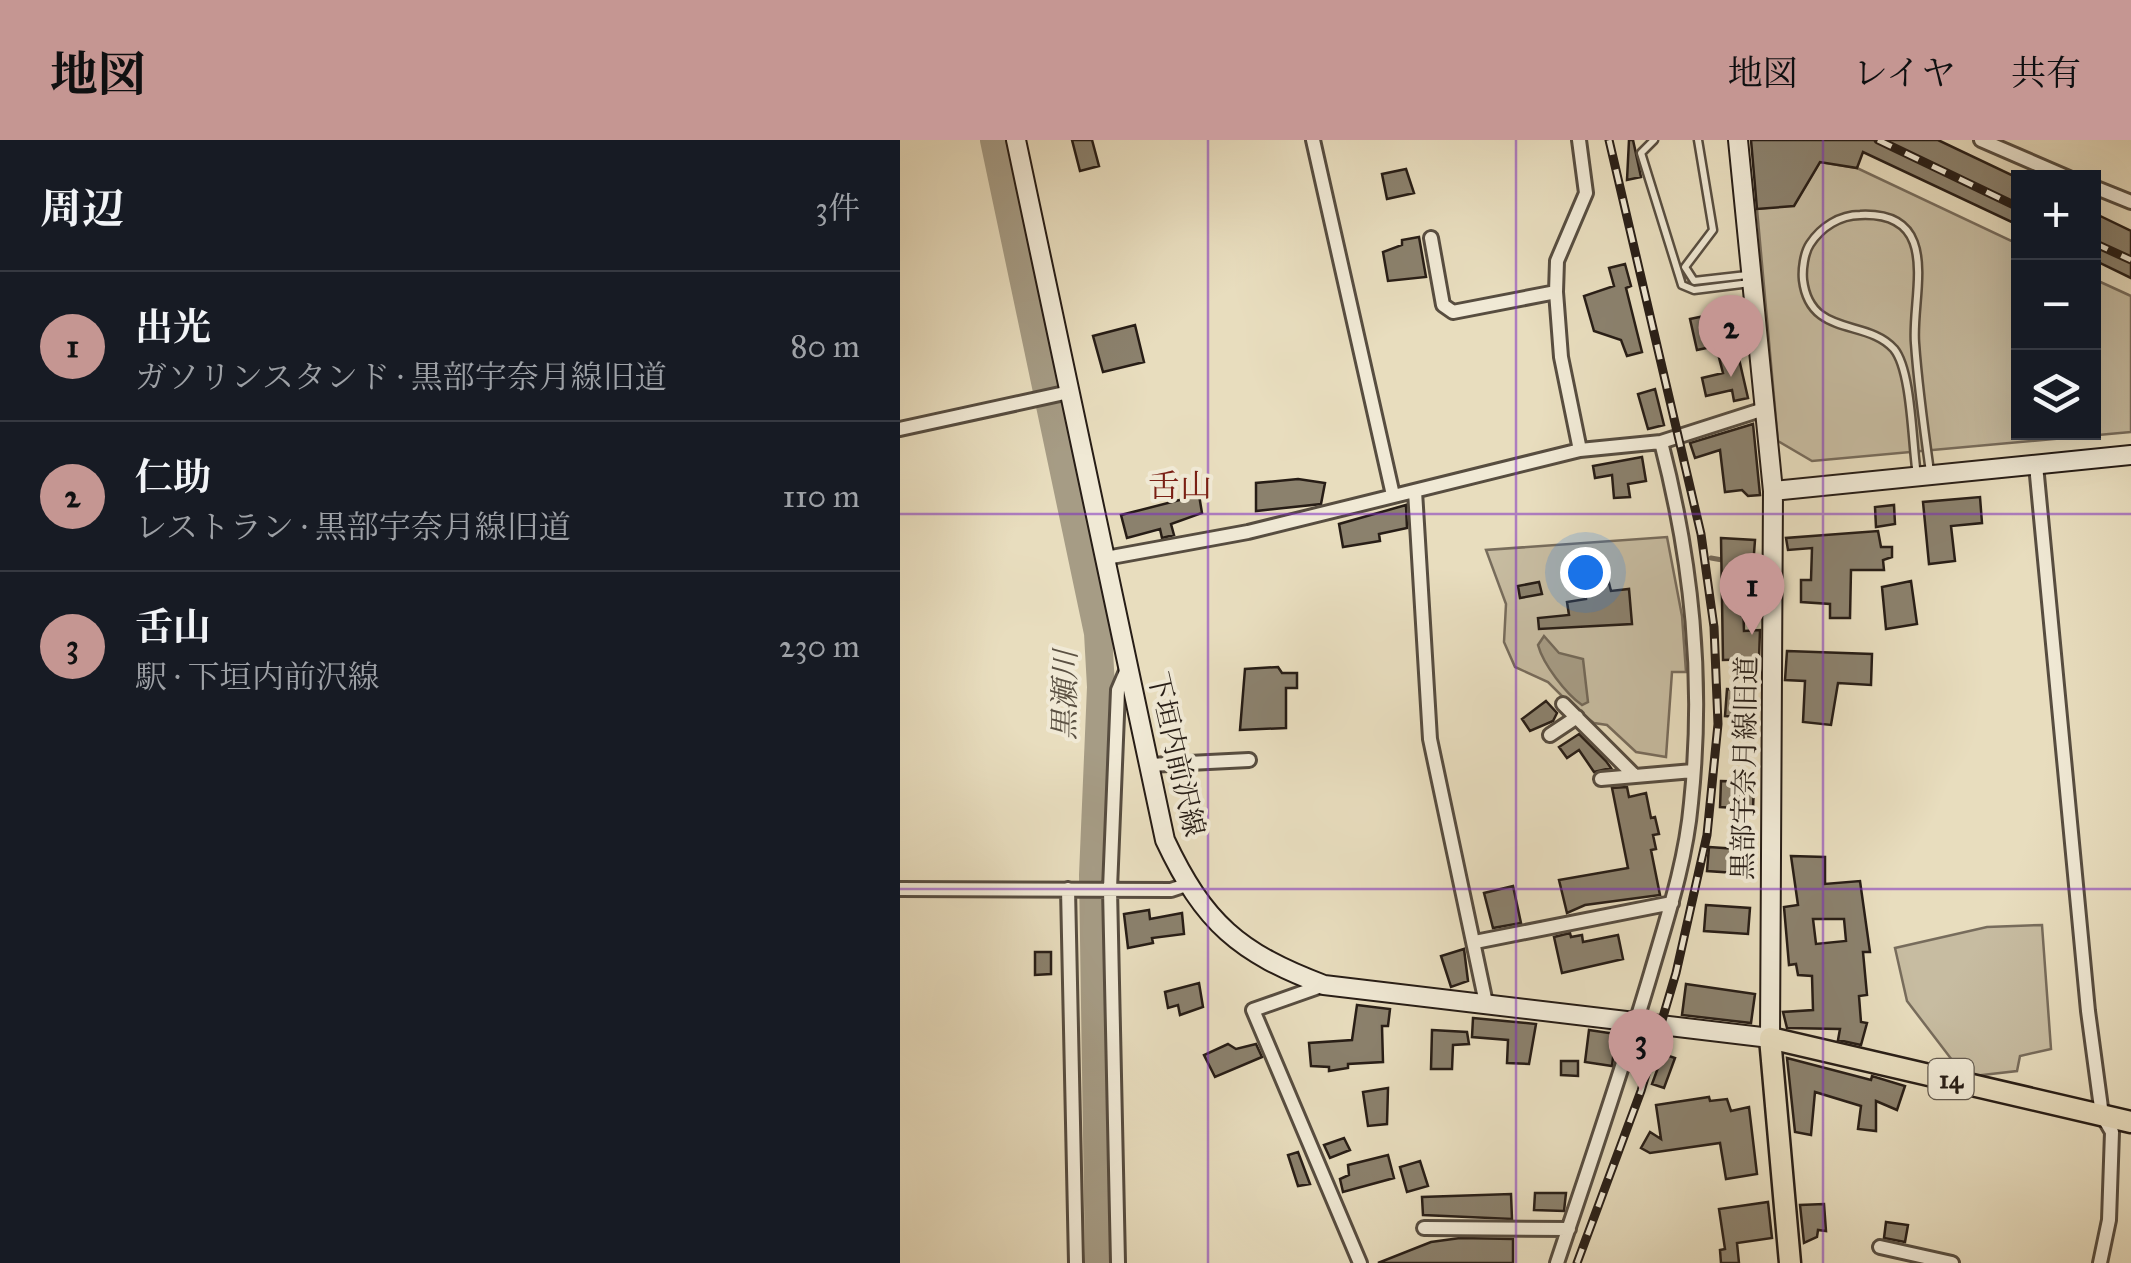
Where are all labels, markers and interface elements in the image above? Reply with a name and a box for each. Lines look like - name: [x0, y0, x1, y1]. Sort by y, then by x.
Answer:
- text: 地図: [50, 45, 146, 104]
- text: 地図: [1728, 52, 1798, 95]
- text: レイヤ: [1853, 52, 1956, 95]
- text: 共有: [2011, 52, 2081, 95]
- map controls: [2011, 170, 2101, 440]
- button: +: [2011, 170, 2101, 260]
- text: 周辺: [40, 183, 124, 235]
- text: 3件: [815, 189, 860, 228]
- button: −: [2011, 260, 2101, 350]
- pin: 2: [1698, 294, 1764, 377]
- text: 出光: [135, 304, 211, 350]
- text: 1: [66, 327, 79, 366]
- text: 80 m: [791, 327, 860, 366]
- button: layers: [2011, 350, 2101, 440]
- text: ガソリンスタンド · 黒部宇奈月線旧道: [135, 358, 667, 397]
- text: 仁助: [135, 454, 211, 500]
- district label: 舌山: [1148, 467, 1212, 506]
- text: 2: [65, 477, 80, 516]
- text: 110 m: [782, 477, 860, 516]
- text: レストラン · 黒部宇奈月線旧道: [135, 508, 571, 547]
- your location: [1560, 547, 1611, 598]
- pin: 1: [1720, 552, 1784, 635]
- text: 舌山: [135, 604, 211, 650]
- text: 3: [66, 627, 79, 666]
- text: 230 m: [779, 627, 860, 666]
- water label: 黒瀬川: [1046, 647, 1084, 740]
- street label: 黒部宇奈月線旧道: [1725, 656, 1764, 880]
- text: 駅 · 下垣内前沢線: [135, 658, 380, 697]
- street label: 下垣内前沢線: [1141, 668, 1212, 840]
- pin: 3: [1608, 1008, 1674, 1091]
- road number: 14: [1928, 1059, 1974, 1099]

